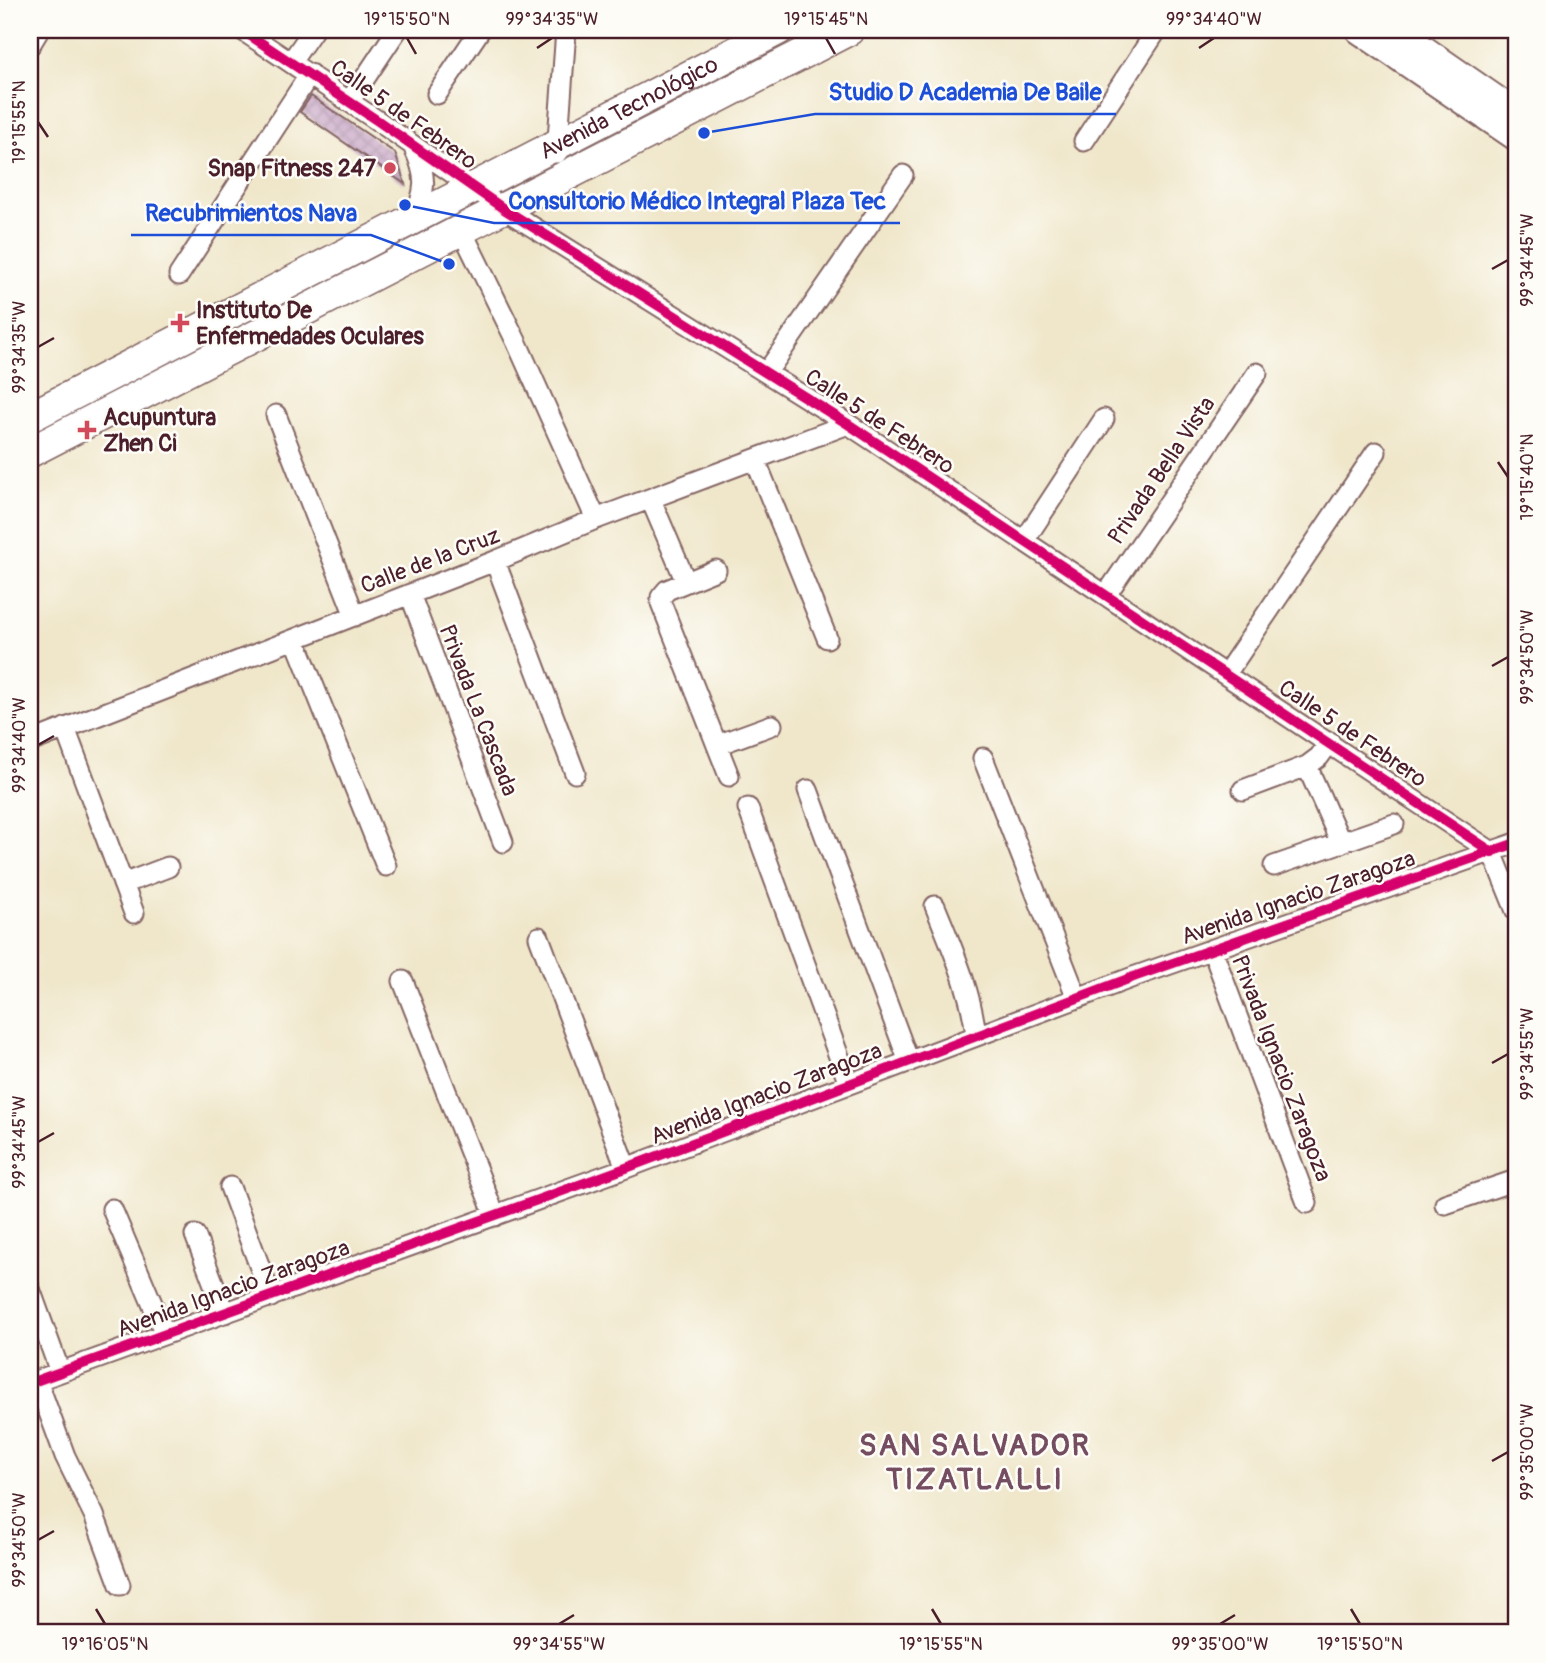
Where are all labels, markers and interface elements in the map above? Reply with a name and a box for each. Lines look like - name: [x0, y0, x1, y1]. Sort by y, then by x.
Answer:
- text: 19°15'50"N: [364, 8, 450, 31]
- text: 99°34'35"W: [506, 8, 598, 31]
- text: 19°15'45"N: [784, 8, 868, 31]
- text: 99°34'40"W: [1166, 8, 1262, 31]
- street label: Avenida Tecnológico: [535, 50, 723, 166]
- street label: Calle 5 de Febrero: [325, 53, 483, 176]
- callout: Studio D Academia De Baile: [815, 69, 1116, 114]
- text: Studio D Academia De Baile: [828, 78, 1103, 107]
- text: 19°15'55"N: [8, 80, 31, 164]
- place label: Snap Fitness 247: [208, 154, 377, 183]
- marker: Snap Fitness 247: [382, 160, 398, 176]
- callout: Consultorio Médico Integral Plaza Tec: [494, 178, 900, 223]
- text: Consultorio Médico Integral Plaza Tec: [508, 187, 886, 216]
- callout: Recubrimientos Nava: [131, 190, 371, 235]
- text: Recubrimientos Nava: [145, 199, 357, 228]
- text: 99°34'45"W: [1516, 213, 1539, 307]
- place label: Instituto De Enfermedades Oculares: [196, 296, 424, 351]
- text: 99°34'35"W: [8, 301, 31, 393]
- marker: Instituto De Enfermedades Oculares: [170, 313, 190, 333]
- street label: Calle 5 de Febrero: [800, 362, 960, 481]
- street label: Privada Bella Vista: [1101, 391, 1222, 550]
- place label: Acupuntura Zhen Ci: [103, 403, 216, 458]
- marker: Acupuntura Zhen Ci: [77, 420, 97, 440]
- text: 19°15'40"N: [1516, 434, 1539, 520]
- street label: Calle de la Cruz: [356, 521, 504, 600]
- text: 99°34'50"W: [1516, 609, 1539, 705]
- street label: Privada La Cascada: [432, 620, 525, 800]
- street label: Calle 5 de Febrero: [1273, 673, 1432, 794]
- text: 99°34'40"W: [8, 697, 31, 793]
- street label: Avenida Ignacio Zaragoza: [1177, 844, 1419, 951]
- street label: Privada Ignacio Zaragoza: [1225, 951, 1338, 1185]
- text: 99°34'55"W: [1516, 1008, 1539, 1100]
- street label: Avenida Ignacio Zaragoza: [646, 1036, 886, 1151]
- text: 99°34'45"W: [8, 1095, 31, 1189]
- street label: Avenida Ignacio Zaragoza: [113, 1233, 354, 1344]
- text: 99°35'00"W: [1516, 1403, 1539, 1501]
- district label: SAN SALVADOR TIZATLALLI: [859, 1427, 1091, 1498]
- text: 99°34'50"W: [8, 1492, 31, 1588]
- text: 19°16'05"N: [62, 1633, 148, 1656]
- text: 99°34'55"W: [513, 1633, 605, 1656]
- text: 19°15'55"N: [899, 1633, 983, 1656]
- text: 99°35'00"W: [1171, 1633, 1269, 1656]
- text: 19°15'50"N: [1317, 1633, 1403, 1656]

